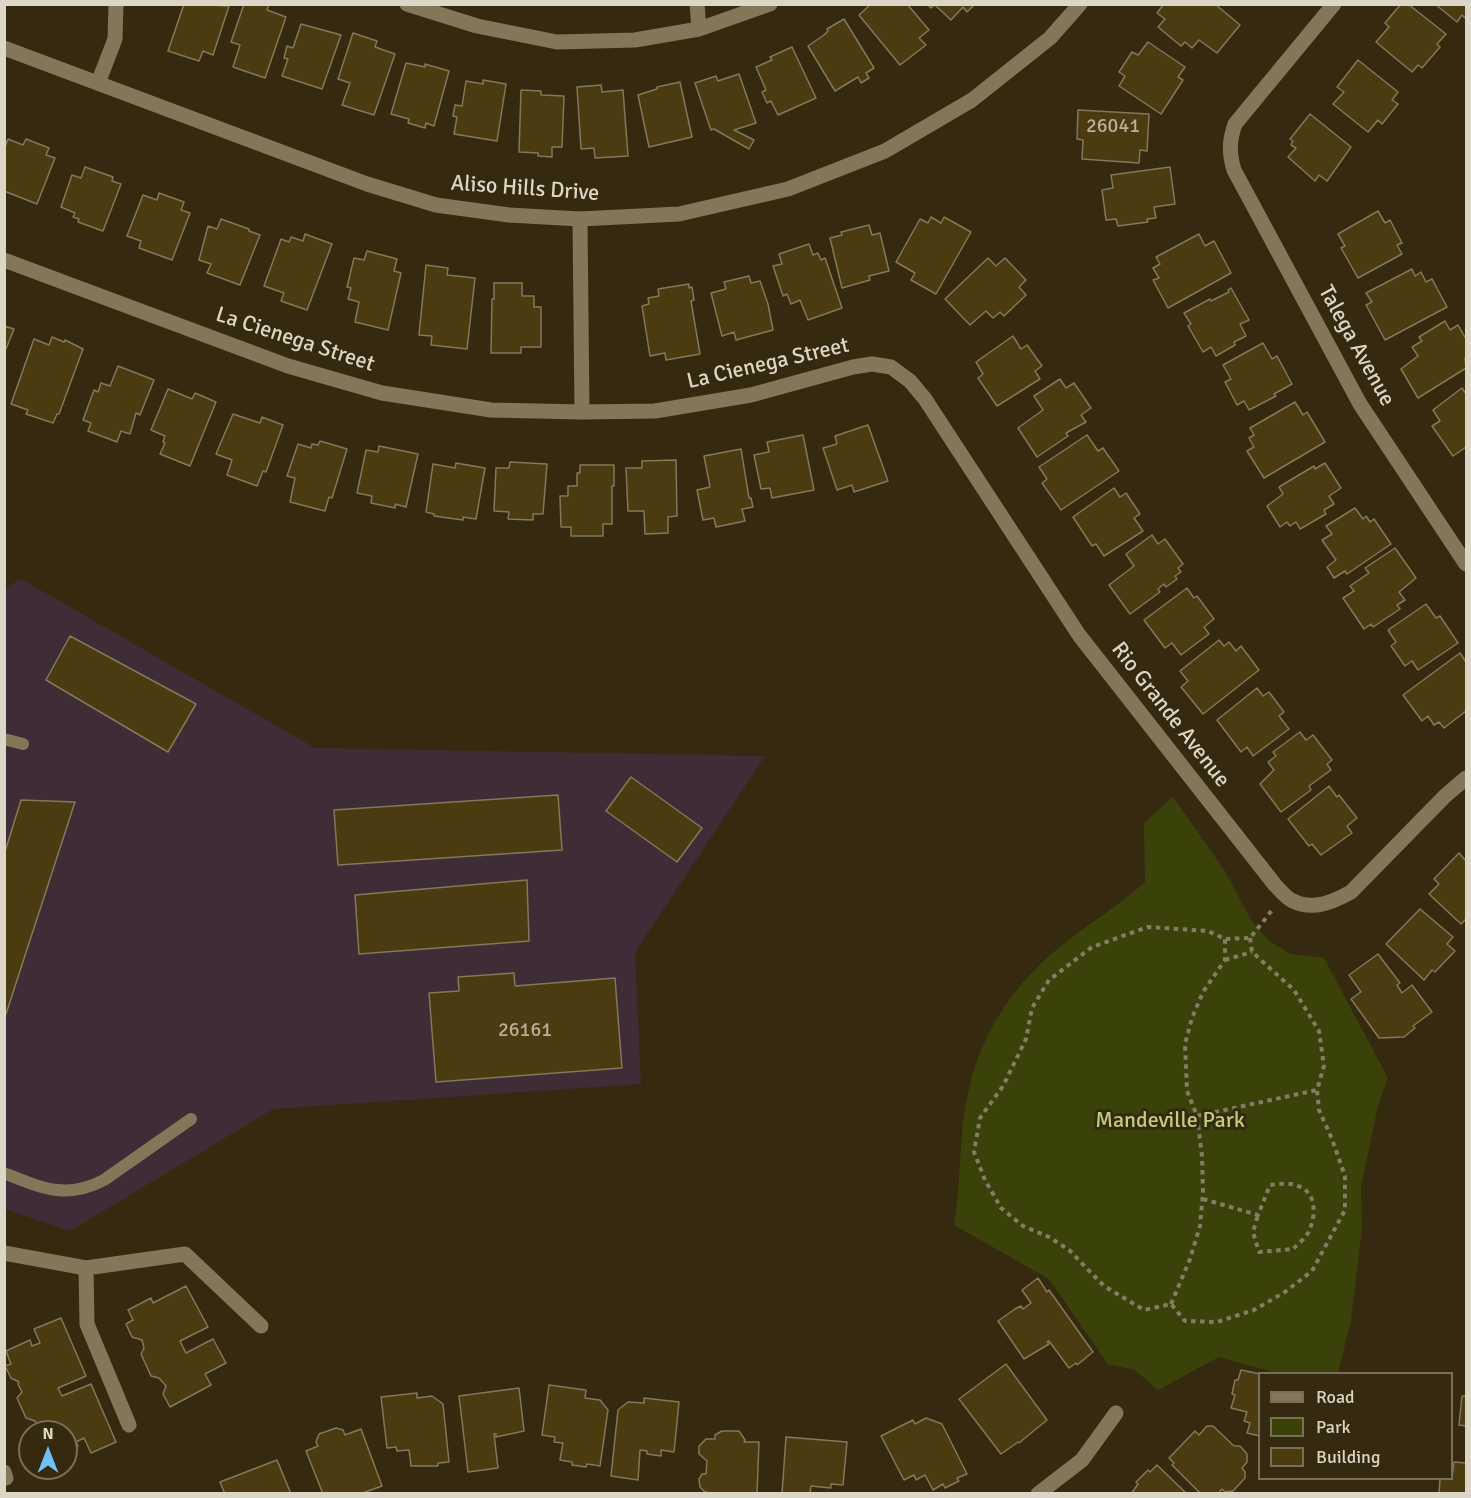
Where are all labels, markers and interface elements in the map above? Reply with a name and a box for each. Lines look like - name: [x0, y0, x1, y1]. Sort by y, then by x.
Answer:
- house number: 26041: [1086, 115, 1140, 139]
- street label: Aliso Hills Drive: [450, 171, 600, 207]
- street label: Talega Avenue: [1312, 281, 1400, 411]
- street label: La Cienega Street: [212, 302, 378, 378]
- street label: La Cienega Street: [684, 333, 852, 395]
- street label: Rio Grande Avenue: [1105, 637, 1235, 793]
- house number: 26161: [498, 1019, 552, 1043]
- park label: Mandeville Park: [1095, 1108, 1245, 1134]
- legend: [1258, 1372, 1453, 1480]
- text: Road: [1316, 1386, 1355, 1408]
- text: Park: [1316, 1416, 1351, 1438]
- north arrow: [18, 1420, 78, 1480]
- text: N: [42, 1424, 54, 1444]
- text: Building: [1316, 1446, 1380, 1468]

